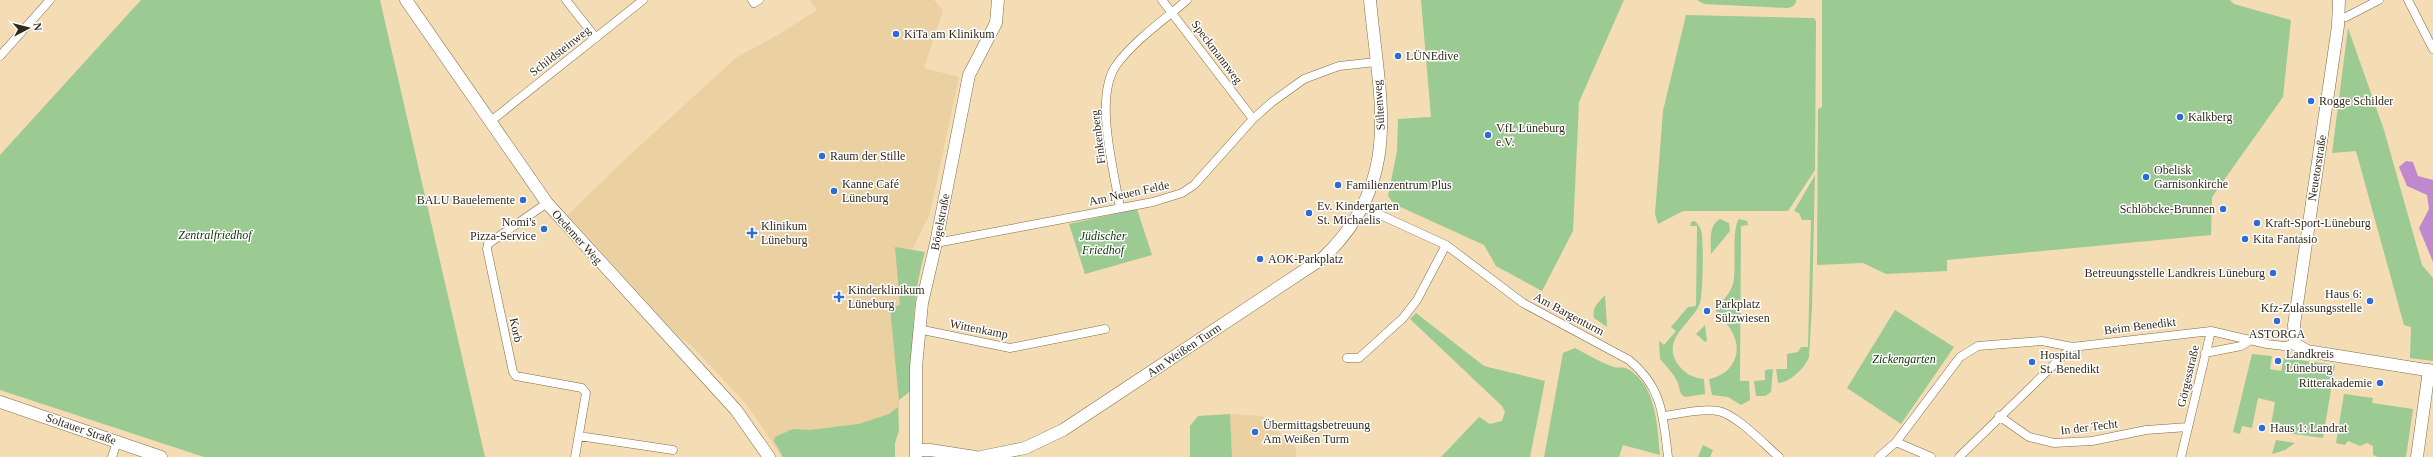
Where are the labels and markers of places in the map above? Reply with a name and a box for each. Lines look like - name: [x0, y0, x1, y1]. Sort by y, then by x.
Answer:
- place label: KiTa am Klinikum: [904, 27, 995, 41]
- marker: KiTa am Klinikum: [891, 29, 901, 39]
- place label: LÜNEdive: [1406, 49, 1459, 63]
- marker: LÜNEdive: [1393, 51, 1403, 61]
- place label: Rogge Schilder: [2319, 94, 2393, 108]
- marker: Rogge Schilder: [2306, 96, 2316, 106]
- place label: Kalkberg: [2188, 110, 2232, 124]
- marker: Kalkberg: [2175, 112, 2185, 122]
- place label: VfL Lüneburg e.V.: [1496, 121, 1565, 149]
- marker: VfL Lüneburg e.V.: [1483, 130, 1493, 140]
- place label: Raum der Stille: [830, 149, 905, 163]
- marker: Raum der Stille: [817, 151, 827, 161]
- place label: Obelisk Garnisonkirche: [2154, 163, 2228, 191]
- marker: Obelisk Garnisonkirche: [2141, 172, 2151, 182]
- place label: Kanne Café Lüneburg: [842, 177, 899, 205]
- place label: Familienzentrum Plus: [1346, 178, 1452, 192]
- marker: Familienzentrum Plus: [1333, 180, 1343, 190]
- marker: Kanne Café Lüneburg: [829, 186, 839, 196]
- place label: BALU Bauelemente: [417, 193, 515, 207]
- marker: BALU Bauelemente: [518, 195, 528, 205]
- place label: Ev. Kindergarten St. Michaelis: [1317, 199, 1399, 227]
- place label: Schlöbcke-Brunnen: [2120, 202, 2215, 216]
- marker: Schlöbcke-Brunnen: [2218, 204, 2228, 214]
- marker: Ev. Kindergarten St. Michaelis: [1304, 208, 1314, 218]
- place label: Nomi's Pizza-Service: [470, 215, 536, 243]
- place label: Kraft-Sport-Lüneburg: [2265, 216, 2371, 230]
- marker: Kraft-Sport-Lüneburg: [2252, 218, 2262, 228]
- place label: Klinikum Lüneburg: [761, 219, 808, 247]
- marker: Nomi's Pizza-Service: [539, 224, 549, 234]
- marker: Klinikum Lüneburg: [746, 227, 758, 239]
- place label: Kita Fantasio: [2253, 232, 2317, 246]
- marker: Kita Fantasio: [2240, 234, 2250, 244]
- place label: AOK-Parkplatz: [1268, 252, 1343, 266]
- marker: AOK-Parkplatz: [1255, 254, 1265, 264]
- place label: Betreuungsstelle Landkreis Lüneburg: [2085, 266, 2265, 280]
- marker: Betreuungsstelle Landkreis Lüneburg: [2268, 268, 2278, 278]
- place label: Kinderklinikum Lüneburg: [848, 283, 925, 311]
- place label: Haus 6: Kfz-Zulassungsstelle: [2261, 287, 2362, 315]
- marker: Kinderklinikum Lüneburg: [833, 291, 845, 303]
- marker: Haus 6: Kfz-Zulassungsstelle: [2365, 296, 2375, 306]
- place label: Parkplatz Sülzwiesen: [1715, 297, 1770, 325]
- marker: Parkplatz Sülzwiesen: [1702, 306, 1712, 316]
- marker: ASTORGA: [2272, 316, 2282, 326]
- place label: ASTORGA: [2249, 327, 2306, 341]
- place label: Landkreis Lüneburg: [2286, 347, 2334, 375]
- place label: Hospital St. Benedikt: [2040, 348, 2100, 376]
- marker: Landkreis Lüneburg: [2273, 356, 2283, 366]
- marker: Hospital St. Benedikt: [2027, 357, 2037, 367]
- place label: Ritterakademie: [2299, 376, 2372, 390]
- marker: Ritterakademie: [2375, 378, 2385, 388]
- place label: Übermittagsbetreuung Am Weißen Turm: [1263, 418, 1370, 446]
- place label: Haus 1: Landrat: [2270, 421, 2348, 435]
- marker: Haus 1: Landrat: [2257, 423, 2267, 433]
- marker: Übermittagsbetreuung Am Weißen Turm: [1250, 427, 1260, 437]

